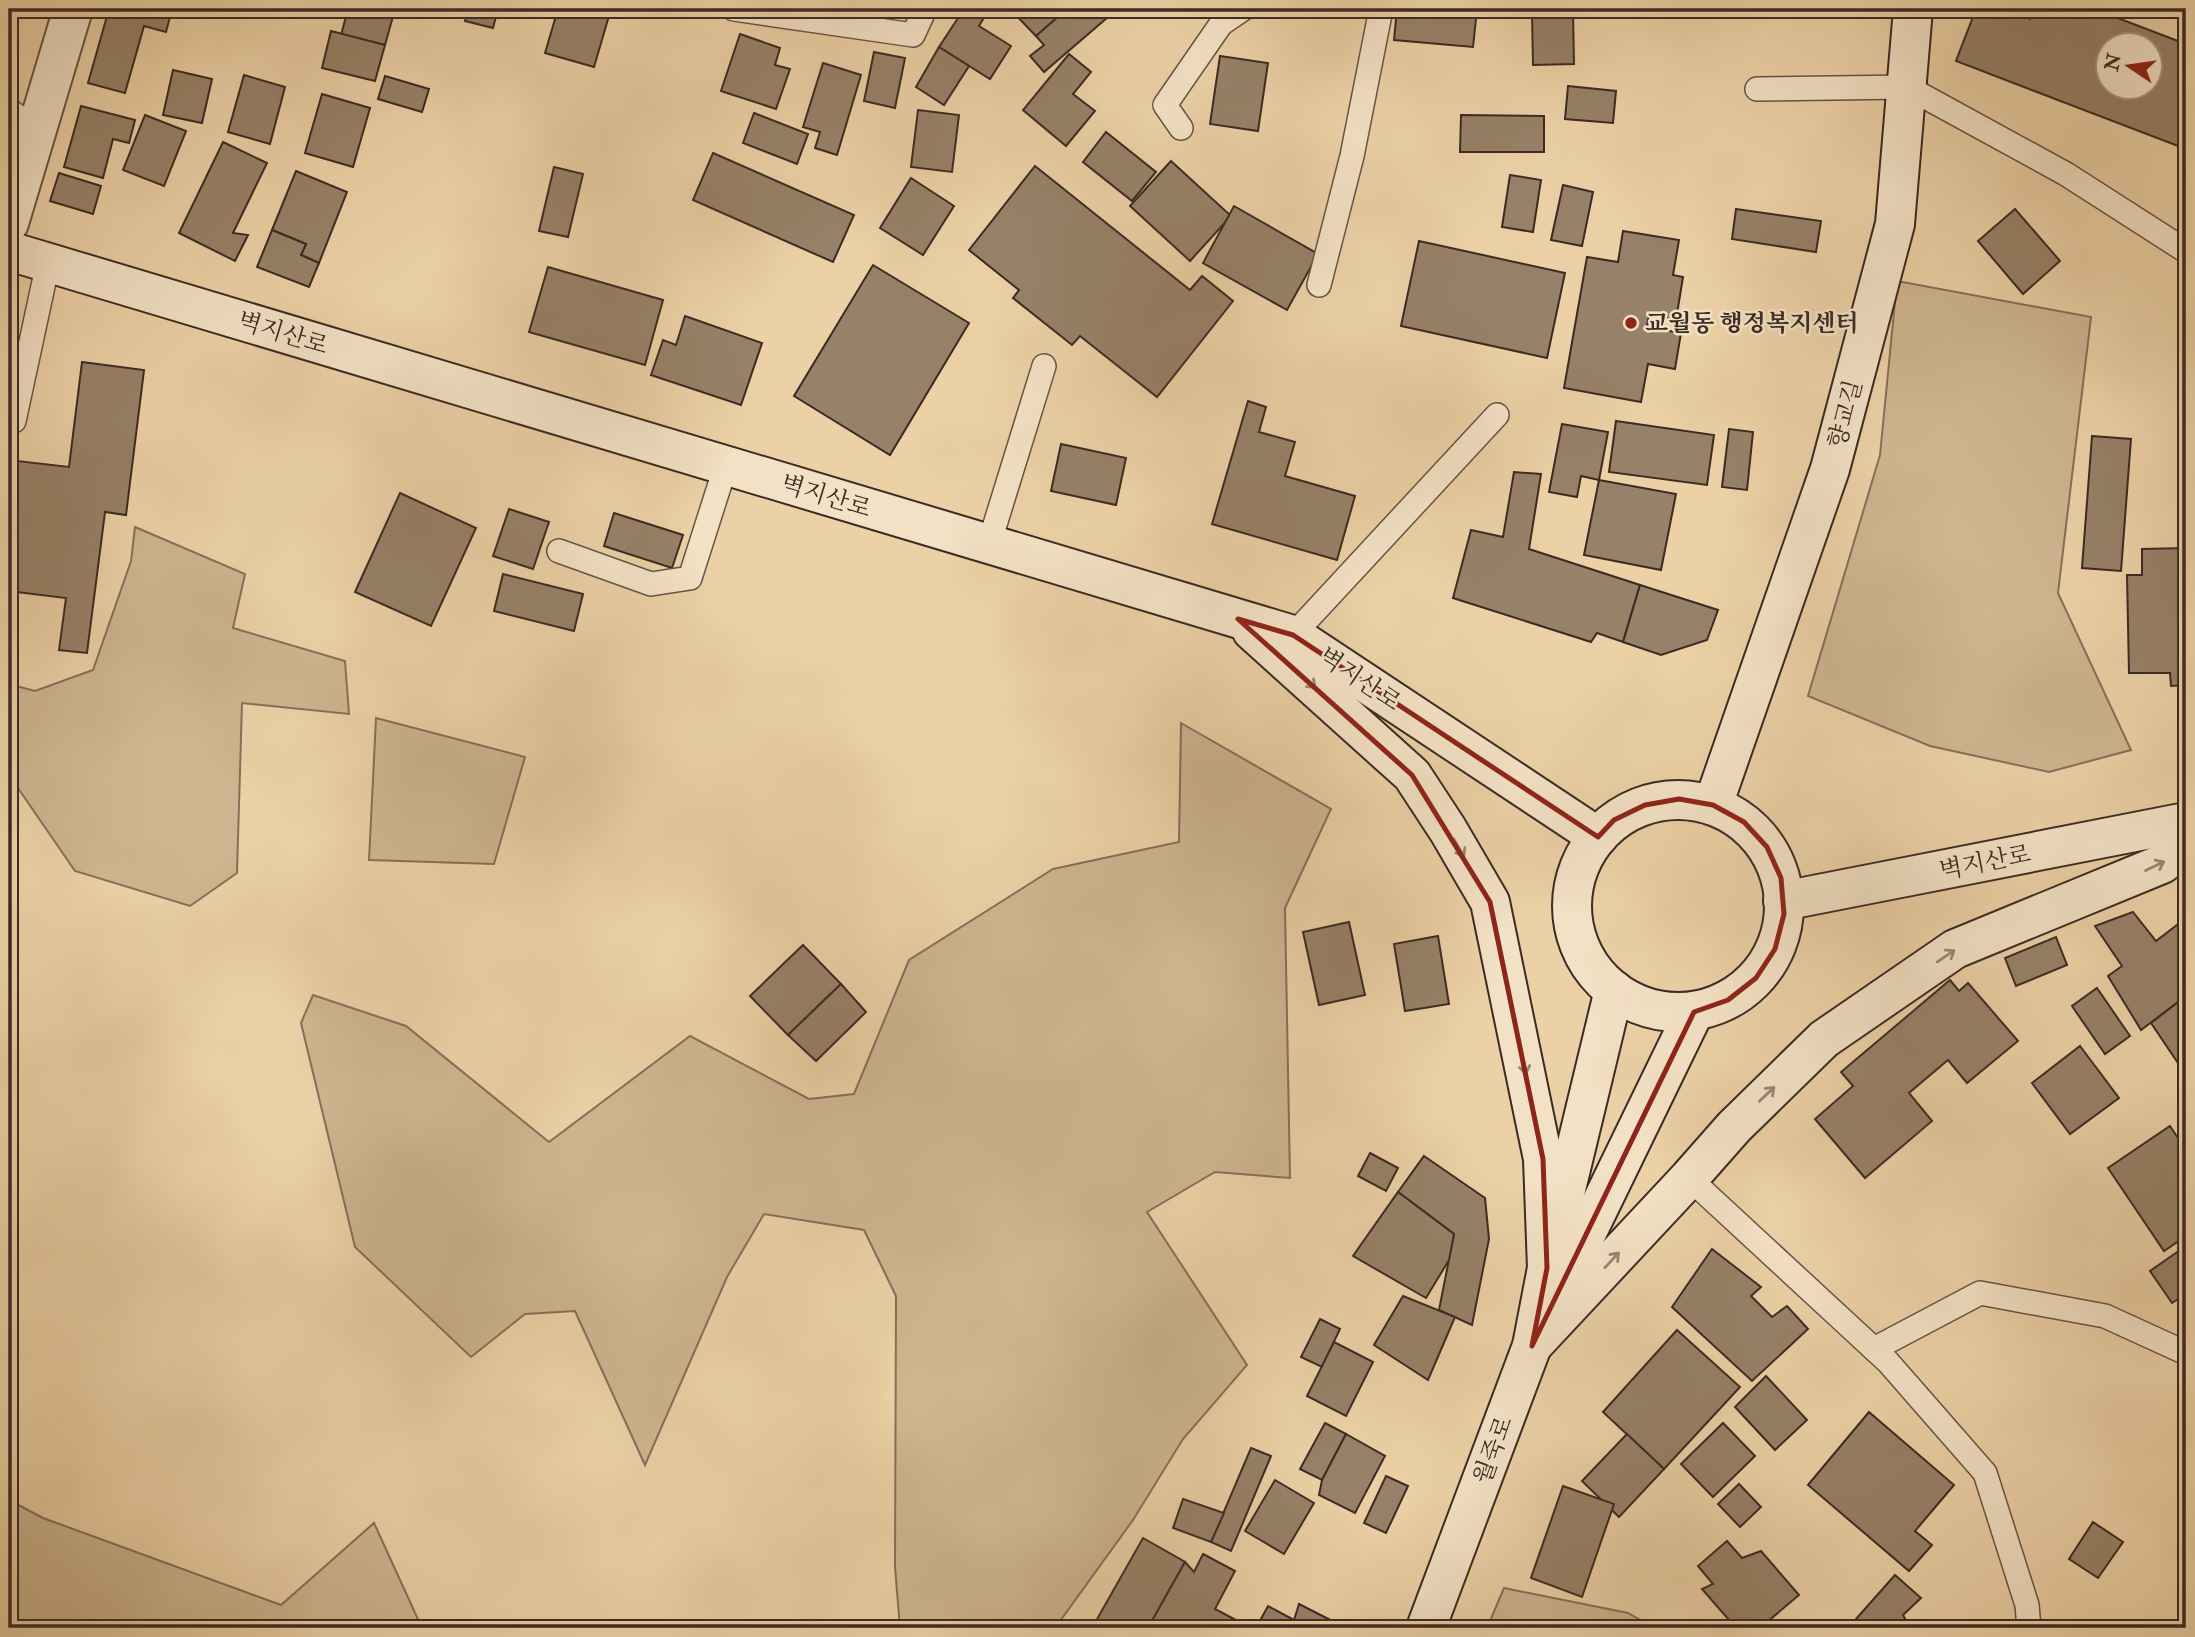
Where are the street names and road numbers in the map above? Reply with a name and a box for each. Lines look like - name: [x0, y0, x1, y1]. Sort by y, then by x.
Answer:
- street label: 벽지산로: [234, 305, 332, 362]
- street label: 향교길: [1822, 377, 1869, 452]
- street label: 벽지산로: [777, 468, 875, 525]
- street label: 벽지산로: [1313, 641, 1407, 718]
- street label: 벽지산로: [1937, 838, 2034, 887]
- street label: 월죽로: [1467, 1412, 1520, 1488]

